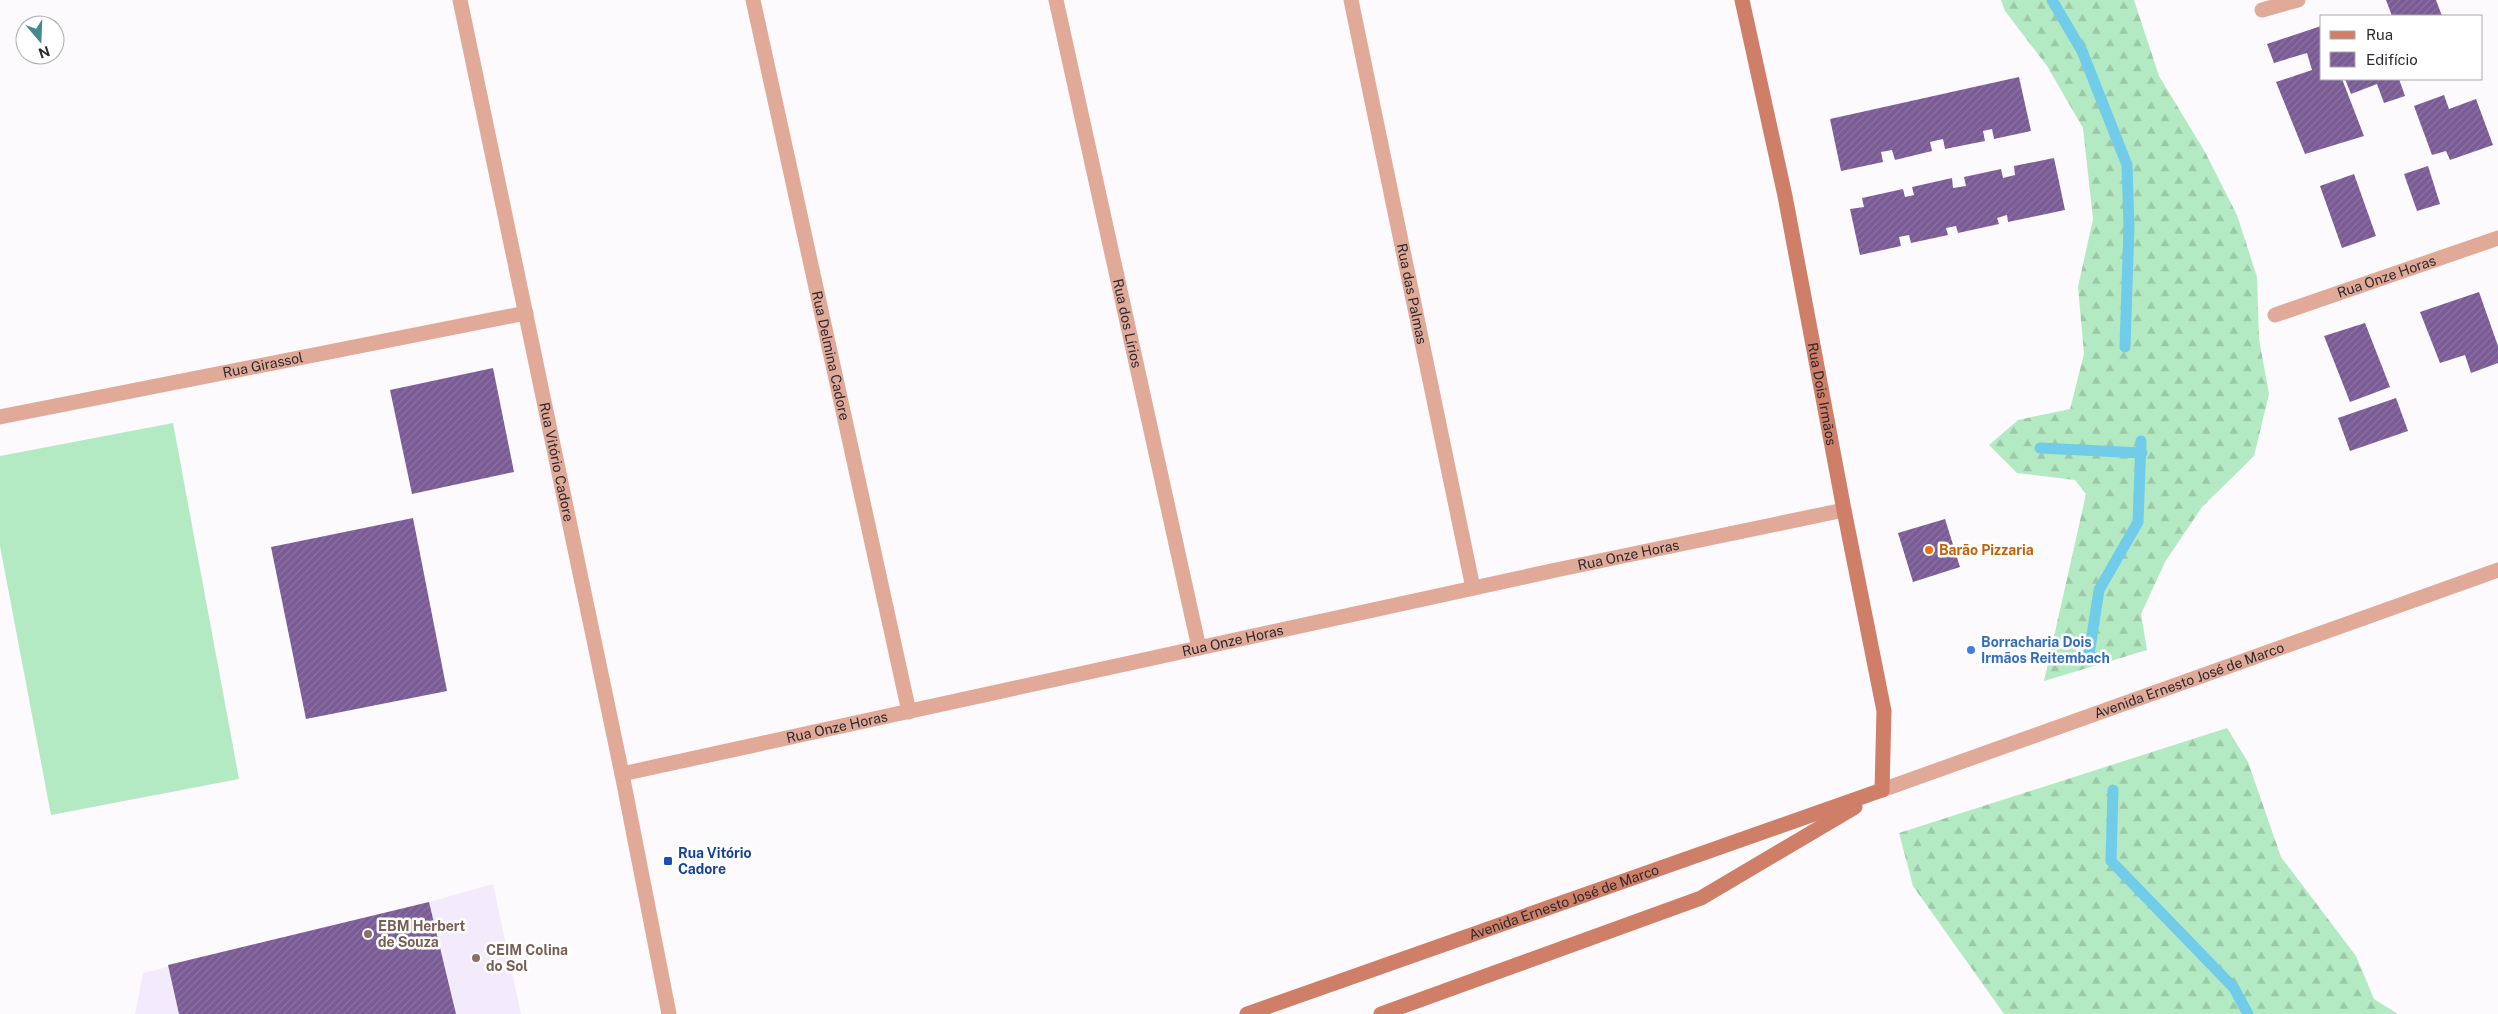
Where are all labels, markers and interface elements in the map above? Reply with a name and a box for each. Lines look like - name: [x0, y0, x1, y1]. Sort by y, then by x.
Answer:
- north arrow: [15, 15, 65, 65]
- legend: [2320, 15, 2483, 80]
- text: Rua: [2366, 26, 2393, 43]
- text: N: [36, 43, 52, 62]
- text: Edifício: [2366, 51, 2418, 68]
- street label: Rua das Palmas: [1394, 242, 1430, 346]
- street label: Rua Onze Horas: [2335, 252, 2438, 301]
- street label: Rua dos Lírios: [1110, 277, 1145, 369]
- street label: Rua Delmina Cadore: [809, 289, 853, 422]
- street label: Rua Dois Irmãos: [1805, 341, 1840, 447]
- street label: Rua Girassol: [221, 349, 305, 381]
- street label: Rua Vitório Cadore: [536, 401, 577, 523]
- street label: Rua Onze Horas: [1576, 537, 1681, 573]
- place label: Barão Pizzaria: [1939, 542, 2034, 558]
- marker: Barão Pizzaria: [1923, 544, 1935, 556]
- street label: Rua Onze Horas: [1180, 622, 1285, 659]
- place label: Borracharia Dois Irmãos Reitembach: [1981, 634, 2110, 666]
- street label: Avenida Ernesto José de Marco: [2092, 639, 2286, 722]
- marker: Borracharia Dois Irmãos Reitembach: [1965, 644, 1977, 656]
- street label: Rua Onze Horas: [785, 708, 889, 746]
- place label: Rua Vitório Cadore: [678, 845, 752, 877]
- marker: Rua Vitório Cadore: [662, 855, 674, 867]
- street label: Avenida Ernesto José de Marco: [1467, 861, 1661, 943]
- place label: EBM Herbert de Souza: [378, 918, 465, 950]
- marker: EBM Herbert de Souza: [362, 928, 374, 940]
- place label: CEIM Colina do Sol: [486, 942, 568, 974]
- marker: CEIM Colina do Sol: [470, 952, 482, 964]

